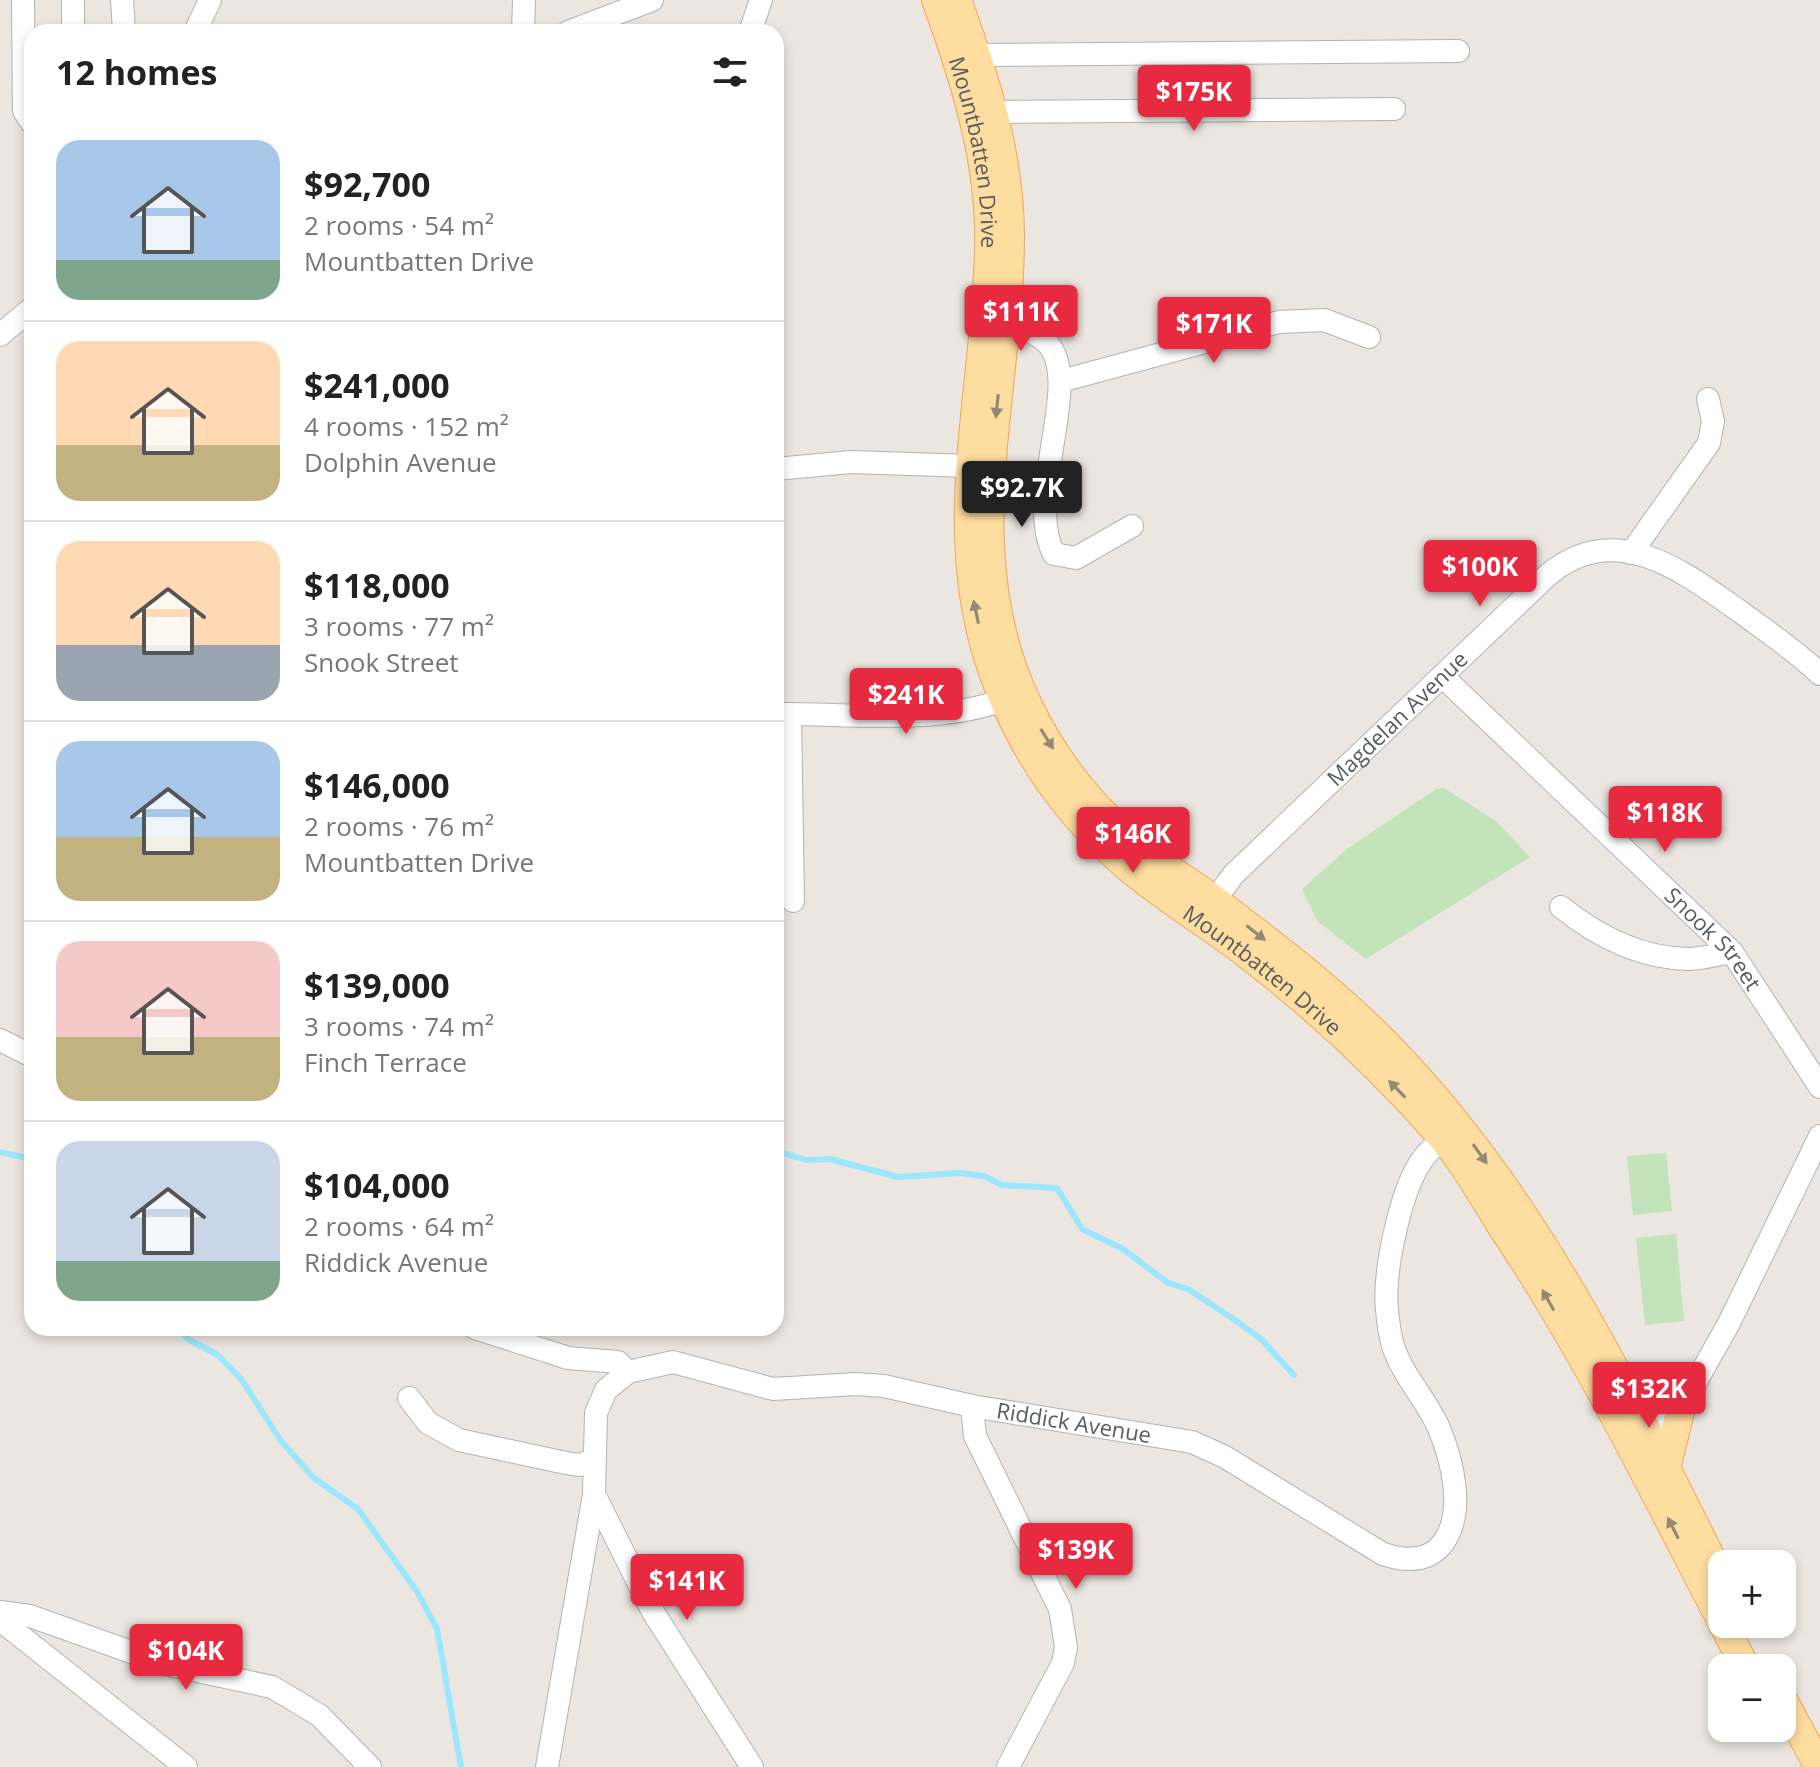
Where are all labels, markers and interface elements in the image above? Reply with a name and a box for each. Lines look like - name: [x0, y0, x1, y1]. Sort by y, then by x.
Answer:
- text: 12 homes: [56, 49, 217, 95]
- icon: filters: [708, 50, 752, 94]
- street label: Mountbatten Drive: [943, 52, 1005, 248]
- pin: $175K: [1138, 65, 1250, 133]
- text: $175K: [1156, 73, 1232, 109]
- text: $92,700: [304, 161, 430, 207]
- icon: home: [120, 172, 216, 268]
- text: 2 rooms · 54 m²: [304, 207, 494, 243]
- text: Mountbatten Drive: [304, 243, 534, 279]
- pin: $111K: [965, 285, 1077, 353]
- text: $111K: [983, 293, 1059, 329]
- pin: $171K: [1158, 297, 1270, 365]
- text: $171K: [1176, 305, 1252, 341]
- text: $241,000: [304, 362, 450, 408]
- icon: home: [120, 373, 216, 469]
- one-way arrow: [991, 394, 1004, 419]
- text: 4 rooms · 152 m²: [304, 408, 509, 444]
- text: Dolphin Avenue: [304, 444, 497, 480]
- pin: $92.7K: [957, 461, 1087, 529]
- text: $92.7K: [980, 469, 1064, 505]
- pin: $100K: [1424, 540, 1536, 608]
- text: $100K: [1442, 548, 1518, 584]
- text: $118,000: [304, 562, 450, 608]
- icon: home: [120, 573, 216, 669]
- one-way arrow: [969, 600, 982, 625]
- text: 3 rooms · 77 m²: [304, 608, 494, 644]
- text: Snook Street: [304, 644, 459, 680]
- street label: Magdelan Avenue: [1320, 644, 1473, 792]
- pin: $241K: [850, 668, 962, 736]
- text: $241K: [868, 676, 944, 712]
- one-way arrow: [1039, 728, 1053, 750]
- text: $146,000: [304, 762, 450, 808]
- icon: home: [120, 773, 216, 869]
- pin: $118K: [1609, 786, 1721, 854]
- text: $118K: [1627, 794, 1703, 830]
- pin: $146K: [1077, 807, 1189, 875]
- text: 2 rooms · 76 m²: [304, 808, 494, 844]
- text: $146K: [1095, 815, 1171, 851]
- text: Mountbatten Drive: [304, 844, 534, 880]
- street label: Snook Street: [1659, 880, 1769, 996]
- street label: Mountbatten Drive: [1178, 897, 1349, 1041]
- one-way arrow: [1246, 924, 1266, 940]
- text: $139,000: [304, 962, 450, 1008]
- icon: home: [120, 973, 216, 1069]
- text: 3 rooms · 74 m²: [304, 1008, 494, 1044]
- text: Finch Terrace: [304, 1044, 467, 1080]
- one-way arrow: [1388, 1080, 1406, 1099]
- one-way arrow: [1472, 1143, 1488, 1164]
- text: $104,000: [304, 1162, 450, 1208]
- icon: home: [120, 1173, 216, 1269]
- text: 2 rooms · 64 m²: [304, 1208, 494, 1244]
- text: Riddick Avenue: [304, 1244, 488, 1280]
- one-way arrow: [1541, 1289, 1555, 1311]
- pin: $132K: [1593, 1362, 1705, 1430]
- text: $132K: [1611, 1370, 1687, 1406]
- street label: Riddick Avenue: [995, 1394, 1154, 1449]
- one-way arrow: [1667, 1516, 1680, 1539]
- pin: $139K: [1020, 1523, 1132, 1591]
- text: $139K: [1038, 1531, 1114, 1567]
- map controls: [1708, 1550, 1796, 1742]
- button: +: [1708, 1550, 1796, 1638]
- pin: $141K: [631, 1554, 743, 1622]
- text: $141K: [649, 1562, 725, 1598]
- pin: $104K: [130, 1624, 242, 1692]
- text: $104K: [148, 1632, 224, 1668]
- button: −: [1708, 1654, 1796, 1742]

